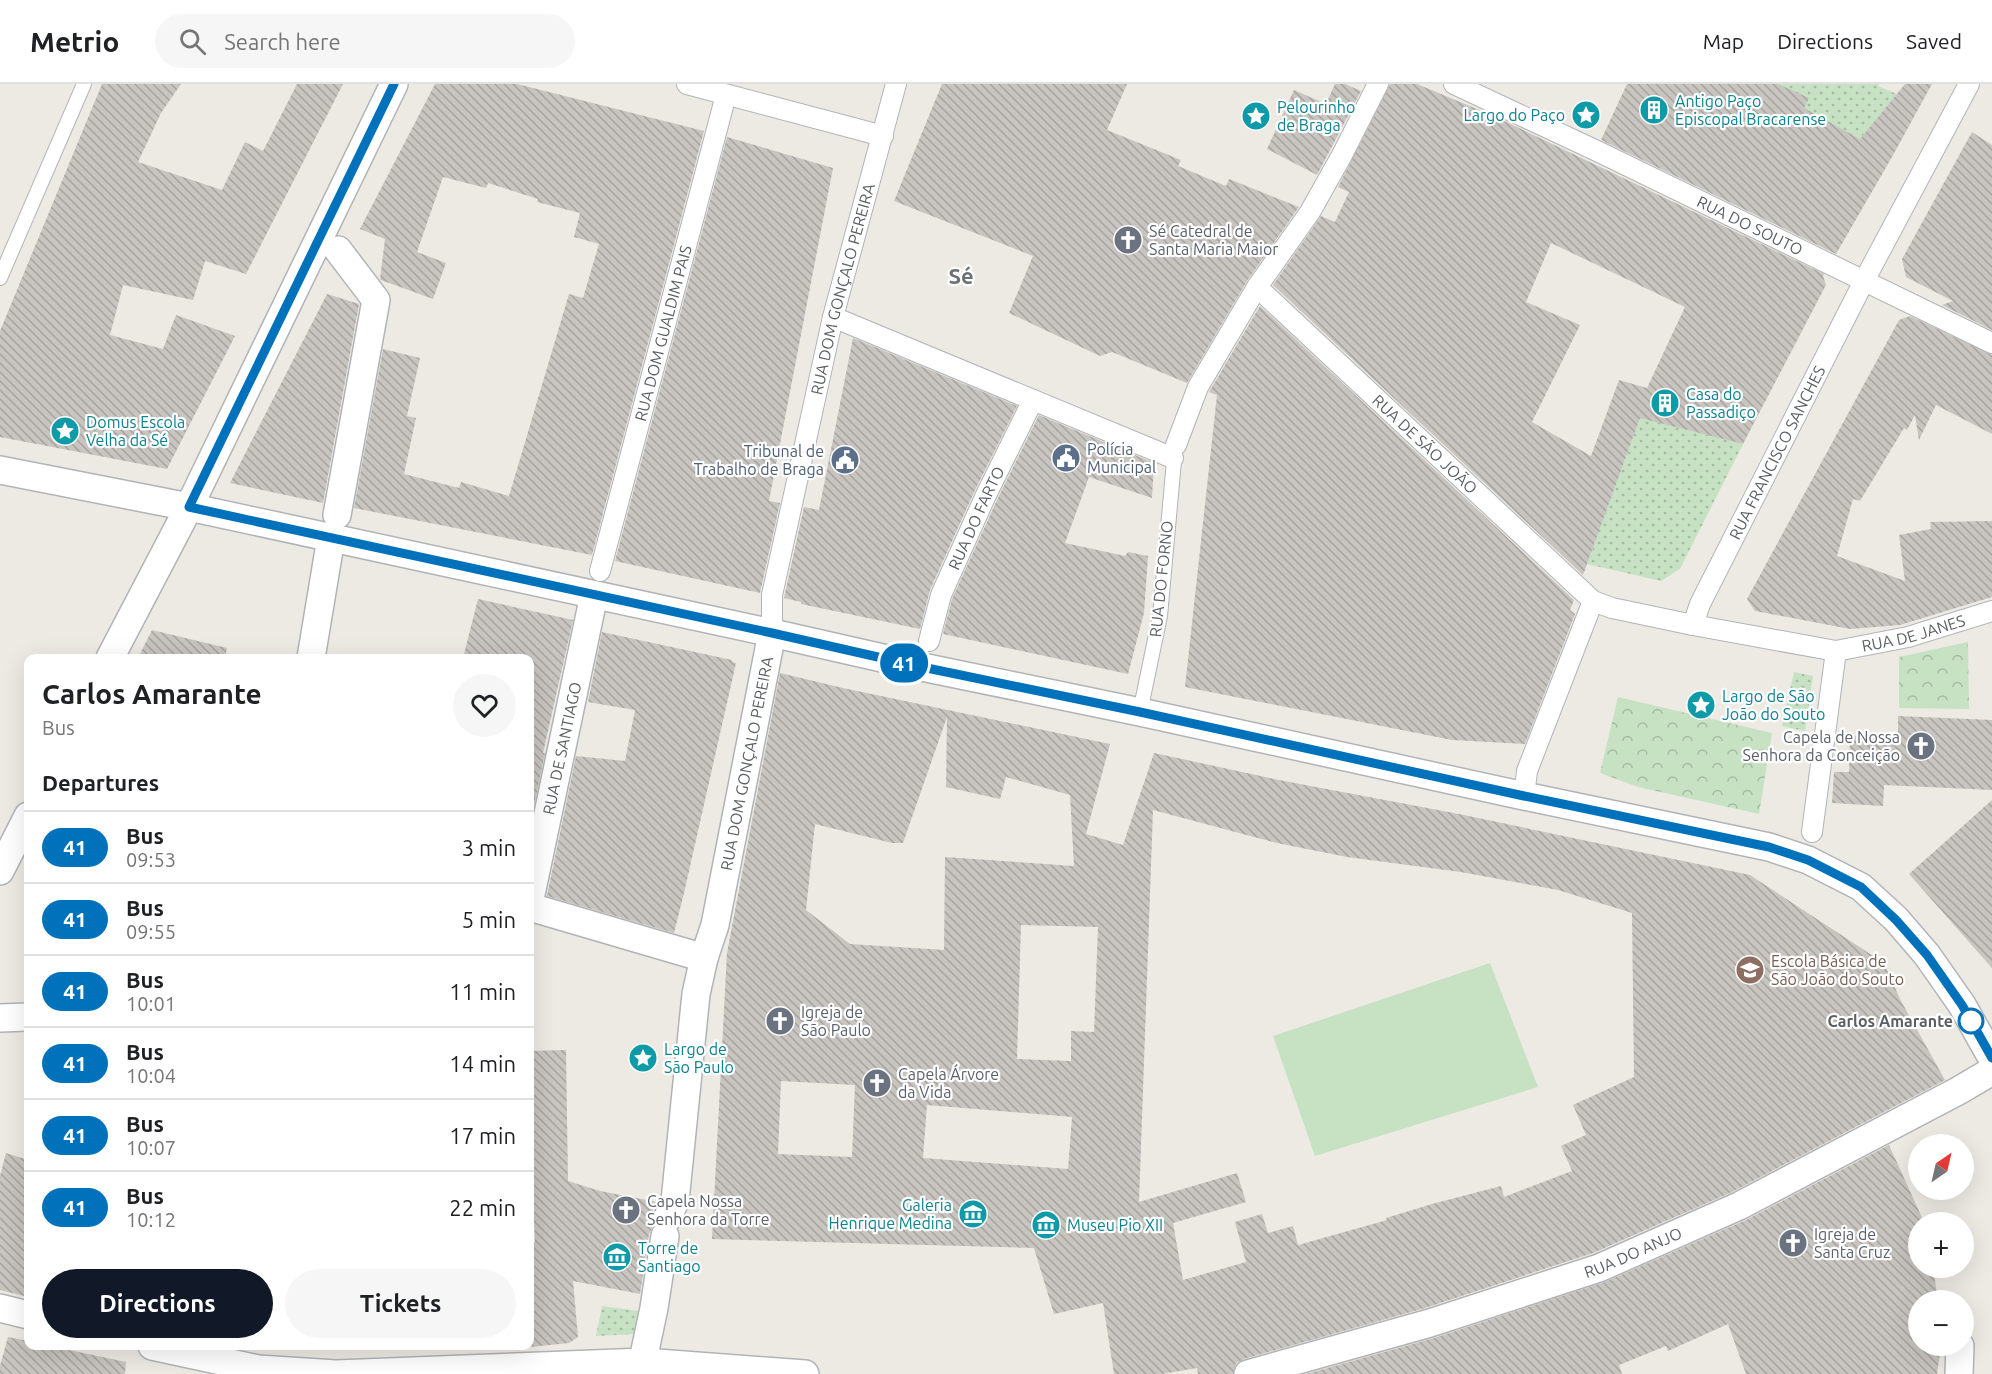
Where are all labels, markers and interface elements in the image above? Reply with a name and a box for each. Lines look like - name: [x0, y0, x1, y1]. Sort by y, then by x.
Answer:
- search box: [155, 14, 575, 68]
- icon: search: [176, 25, 209, 58]
- text: Metrio: [30, 26, 119, 57]
- text: Search here: [224, 29, 341, 54]
- text: Map: [1703, 29, 1744, 53]
- text: Directions: [1777, 29, 1873, 53]
- text: Saved: [1906, 29, 1962, 53]
- place label: Antigo Paço Episcopal Bracarense: [1675, 92, 1826, 128]
- building icon: Antigo Paço Episcopal Bracarense: [1638, 94, 1670, 126]
- place label: Pelourinho de Braga: [1277, 98, 1355, 134]
- place icon: Largo do Paço: [1570, 99, 1602, 131]
- place icon: Pelourinho de Braga: [1240, 100, 1272, 132]
- place label: Largo do Paço: [1464, 106, 1565, 124]
- street label: RUA DOM GONÇALO PEREIRA: [807, 181, 878, 396]
- street label: RUA DO SOUTO: [1694, 192, 1806, 259]
- place label: Sé Catedral de Santa Maria Maior: [1149, 222, 1278, 258]
- church icon: Sé Catedral de Santa Maria Maior: [1112, 224, 1144, 256]
- street label: RUA DOM GUALDIM PAIS: [631, 243, 695, 423]
- district label: Sé: [948, 263, 974, 288]
- street label: RUA FRANCISCO SANCHES: [1725, 363, 1828, 542]
- place label: Casa do Passadiço: [1686, 385, 1756, 421]
- building icon: Casa do Passadiço: [1649, 387, 1681, 419]
- street label: RUA DE SÃO JOÃO: [1369, 391, 1481, 497]
- place label: Domus Escola Velha da Sé: [86, 413, 185, 449]
- place icon: Domus Escola Velha da Sé: [49, 415, 81, 447]
- place label: Polícia Municipal: [1087, 440, 1156, 476]
- place label: Tribunal de Trabalho de Braga: [694, 442, 824, 478]
- public building icon: Polícia Municipal: [1050, 442, 1082, 474]
- public building icon: Tribunal de Trabalho de Braga: [829, 444, 861, 476]
- street label: RUA DO FARTO: [945, 464, 1008, 573]
- street label: RUA DO FORNO: [1146, 520, 1176, 638]
- street label: RUA DE JANES: [1860, 611, 1967, 655]
- line badge: 41: [877, 644, 931, 682]
- text: 41: [892, 651, 916, 675]
- street label: RUA DOM GONÇALO PEREIRA: [717, 654, 776, 872]
- button: heart: [453, 674, 516, 737]
- text: Carlos Amarante: [42, 678, 262, 709]
- street label: RUA DE SANTIAGO: [539, 680, 584, 816]
- place label: Largo de São João do Souto: [1722, 687, 1825, 723]
- place icon: Largo de São João do Souto: [1685, 689, 1717, 721]
- text: Bus: [42, 716, 75, 739]
- place label: Capela de Nossa Senhora da Conceição: [1743, 728, 1900, 764]
- church icon: Capela de Nossa Senhora da Conceição: [1905, 730, 1937, 762]
- text: Departures: [42, 770, 159, 795]
- text: Bus: [126, 823, 164, 848]
- text: 41: [63, 835, 87, 859]
- text: 3 min: [462, 835, 516, 860]
- text: 09:53: [126, 848, 176, 871]
- text: Bus: [126, 895, 164, 920]
- text: 41: [63, 907, 87, 931]
- text: 5 min: [462, 907, 516, 932]
- text: 09:55: [126, 920, 176, 943]
- place label: Escola Básica de São João do Souto: [1771, 952, 1904, 988]
- school or university icon: Escola Básica de São João do Souto: [1734, 954, 1766, 986]
- text: Bus: [126, 967, 164, 992]
- text: 41: [63, 979, 87, 1003]
- text: 11 min: [449, 979, 516, 1004]
- text: 10:01: [126, 992, 176, 1015]
- place label: Igreja de São Paulo: [801, 1003, 871, 1039]
- church icon: Igreja de São Paulo: [764, 1005, 796, 1037]
- marker: Carlos Amarante: [1958, 1008, 1984, 1034]
- place label: Carlos Amarante: [1827, 1012, 1953, 1030]
- text: Bus: [126, 1039, 164, 1064]
- place label: Largo de São Paulo: [664, 1040, 734, 1076]
- place icon: Largo de São Paulo: [627, 1042, 659, 1074]
- text: 41: [63, 1051, 87, 1075]
- text: 14 min: [449, 1051, 516, 1076]
- place label: Capela Árvore da Vida: [898, 1063, 999, 1101]
- text: 10:04: [126, 1064, 176, 1087]
- church icon: Capela Árvore da Vida: [861, 1067, 893, 1099]
- text: Bus: [126, 1111, 164, 1136]
- text: 41: [63, 1123, 87, 1147]
- text: 17 min: [449, 1123, 516, 1148]
- north arrow: [1908, 1134, 1974, 1200]
- map controls: [1908, 1134, 1974, 1356]
- text: 10:07: [126, 1136, 176, 1159]
- text: Bus: [126, 1183, 164, 1208]
- place label: Capela Nossa Senhora da Torre: [647, 1192, 769, 1228]
- church icon: Capela Nossa Senhora da Torre: [610, 1194, 642, 1226]
- text: 41: [63, 1195, 87, 1219]
- text: 22 min: [449, 1195, 516, 1220]
- place label: Galeria Henrique Medina: [829, 1196, 952, 1232]
- museum icon: Galeria Henrique Medina: [957, 1198, 989, 1230]
- text: 10:12: [126, 1208, 176, 1231]
- museum icon: Museu Pio XII: [1030, 1209, 1062, 1241]
- button: +: [1908, 1212, 1974, 1278]
- place label: Museu Pio XII: [1067, 1216, 1163, 1234]
- street label: RUA DO ANJO: [1582, 1224, 1684, 1281]
- place label: Igreja de Santa Cruz: [1814, 1225, 1890, 1261]
- church icon: Igreja de Santa Cruz: [1777, 1227, 1809, 1259]
- place label: Torre de Santiago: [638, 1239, 701, 1275]
- museum icon: Torre de Santiago: [601, 1241, 633, 1273]
- button: Directions: [42, 1269, 273, 1338]
- button: Tickets: [285, 1269, 516, 1338]
- button: −: [1908, 1290, 1974, 1356]

